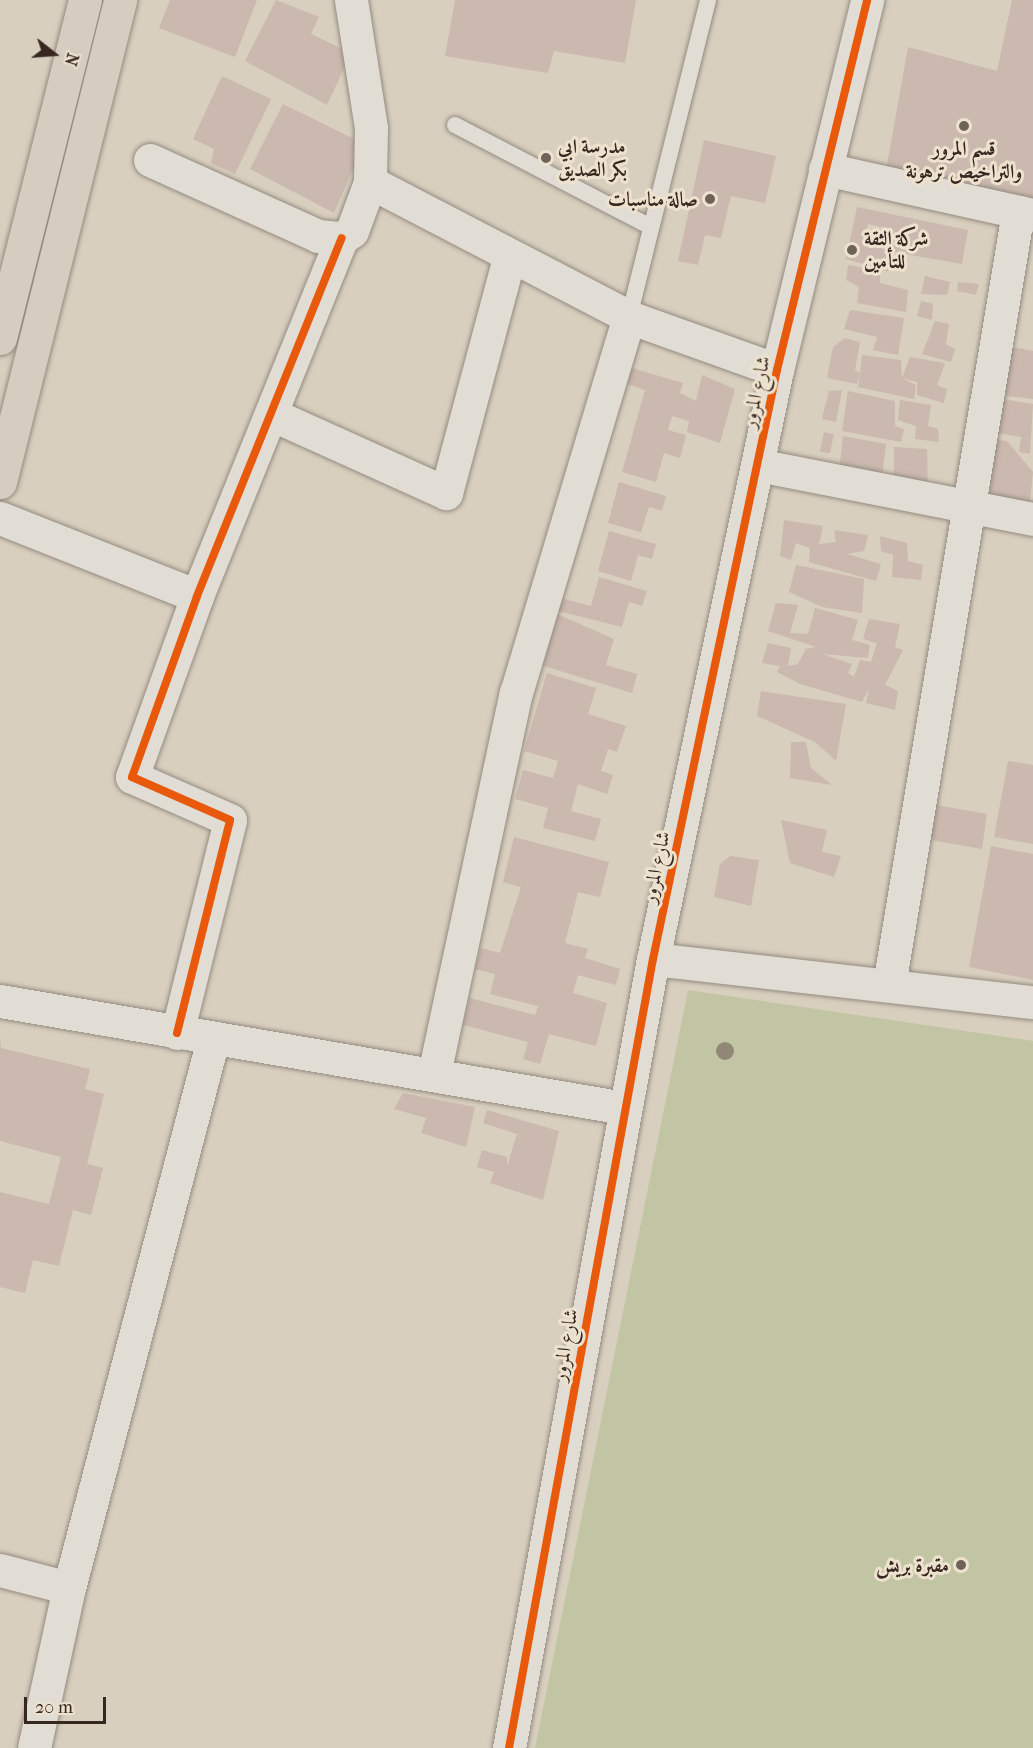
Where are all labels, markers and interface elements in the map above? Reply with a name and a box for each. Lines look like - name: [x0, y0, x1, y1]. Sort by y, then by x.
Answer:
- north arrow: [24, 24, 84, 84]
- text: N: [61, 51, 83, 68]
- marker: قسم المرور والتراخيص ترهونة: [957, 119, 971, 133]
- place label: مدرسة ابي بكر الصديق: [558, 134, 627, 181]
- place label: قسم المرور والتراخيص ترهونة: [906, 136, 1022, 183]
- marker: مدرسة ابي بكر الصديق: [539, 151, 553, 165]
- place label: صالة مناسبات: [608, 187, 698, 211]
- marker: صالة مناسبات: [703, 192, 717, 206]
- place label: شركة الثقة للتأمين: [864, 226, 928, 273]
- marker: شركة الثقة للتأمين: [845, 243, 859, 257]
- street label: شارع المرور: [737, 354, 775, 430]
- street label: شارع المرور: [637, 829, 675, 905]
- street label: شارع المرور: [547, 1307, 583, 1383]
- place label: مقبرة بريش: [876, 1553, 949, 1577]
- marker: مقبرة بريش: [954, 1558, 968, 1572]
- scale bar: [27, 1685, 110, 1723]
- text: 20 m: [35, 1697, 73, 1718]

